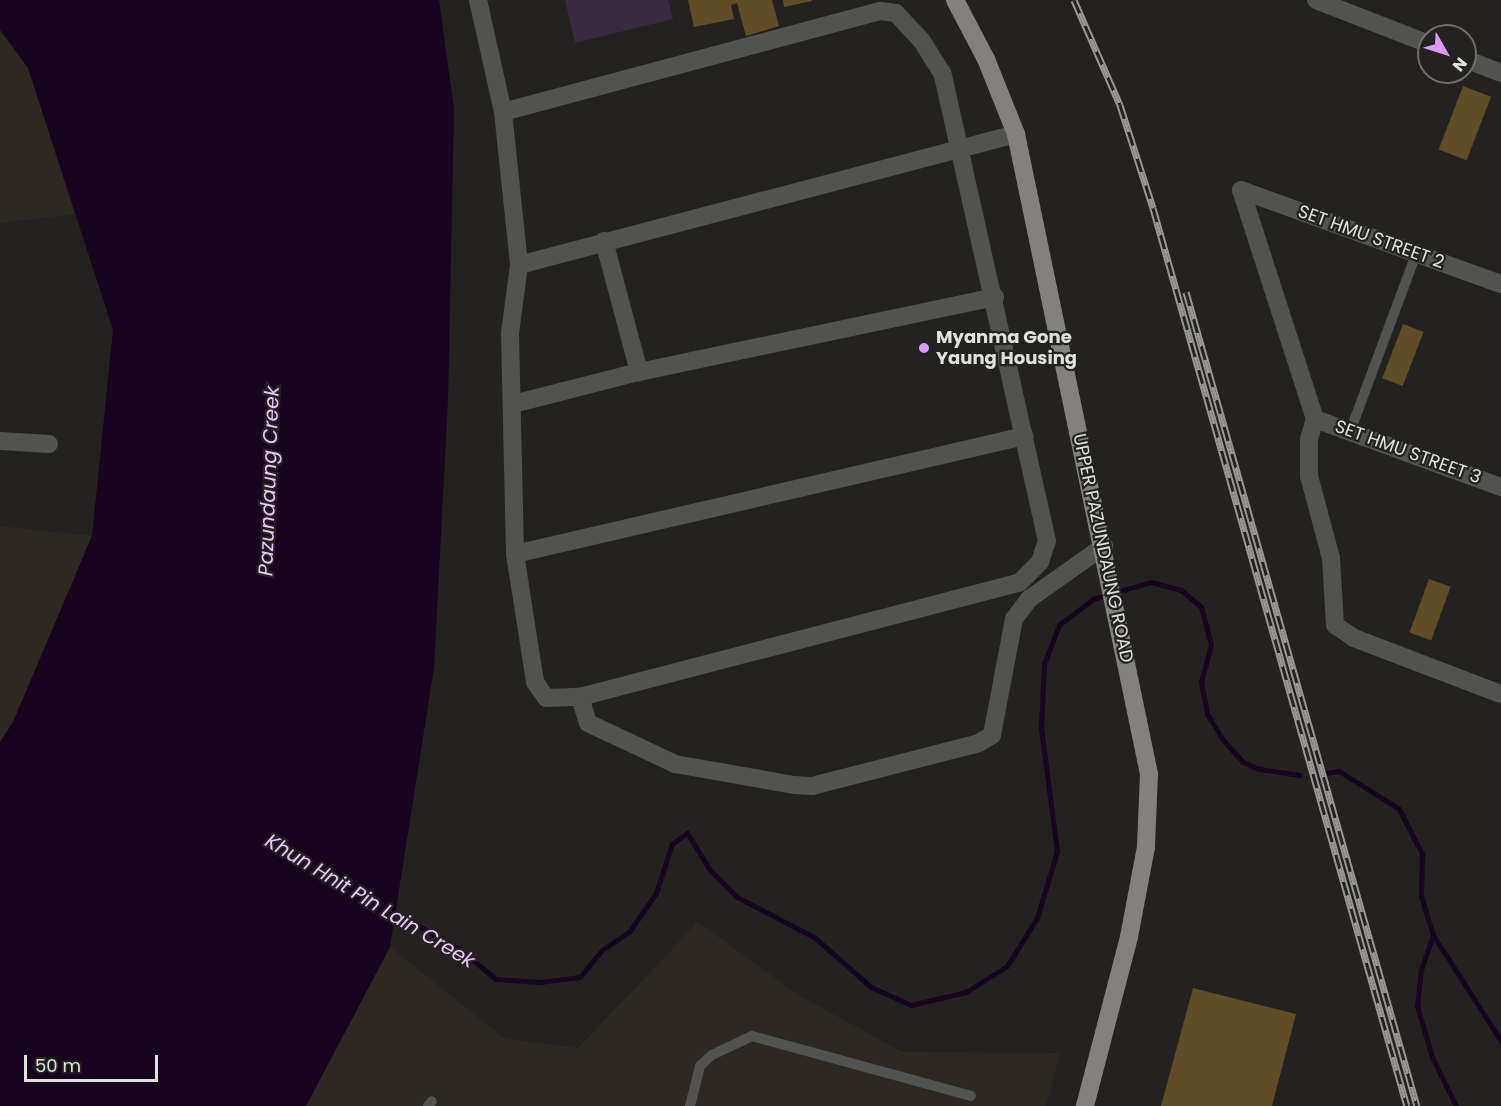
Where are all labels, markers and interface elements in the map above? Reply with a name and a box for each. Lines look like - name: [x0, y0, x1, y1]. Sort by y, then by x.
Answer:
- north arrow: [1417, 24, 1477, 84]
- text: N: [1447, 52, 1473, 76]
- street label: SET HMU STREET 2: [1295, 201, 1447, 273]
- place label: Myanma Gone Yaung Housing: [936, 327, 1077, 370]
- marker: Myanma Gone Yaung Housing: [917, 341, 931, 355]
- water label: Pazundaung Creek: [254, 386, 284, 576]
- street label: SET HMU STREET 3: [1332, 415, 1484, 489]
- street label: UPPER PAZUNDAUNG ROAD: [1068, 432, 1138, 664]
- water label: Khun Hnit Pin Lain Creek: [261, 829, 479, 973]
- scale bar: [27, 1043, 160, 1081]
- text: 50 m: [35, 1053, 81, 1078]

